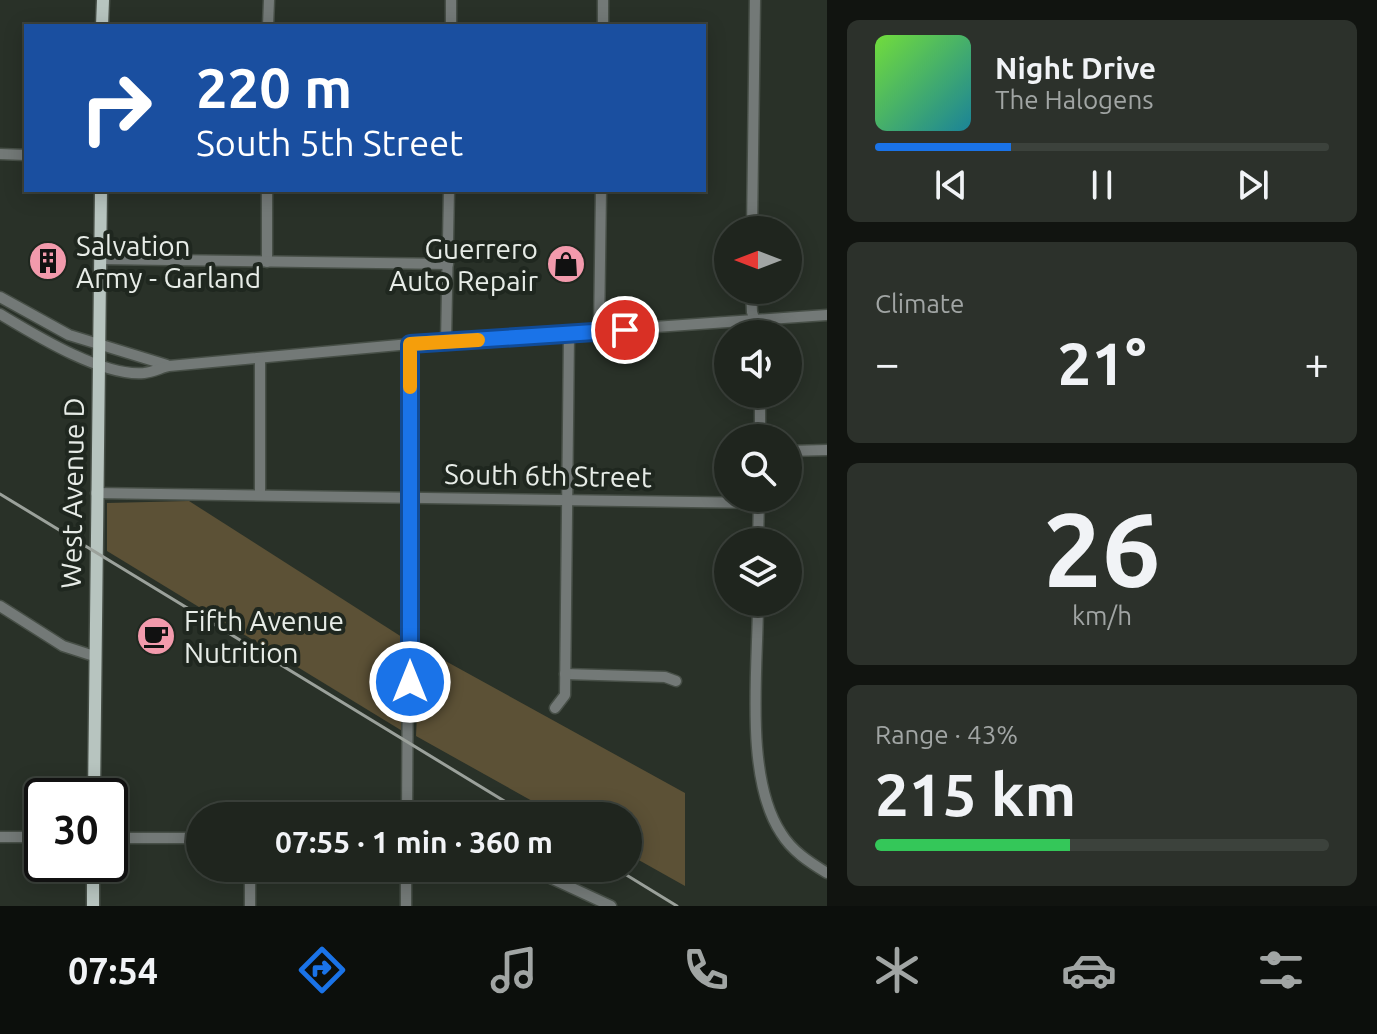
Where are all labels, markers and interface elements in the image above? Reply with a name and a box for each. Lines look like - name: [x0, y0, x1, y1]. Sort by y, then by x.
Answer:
- text: Night Drive: [995, 51, 1156, 85]
- icon: right: [64, 56, 168, 160]
- text: 220 m: [196, 56, 352, 119]
- text: The Halogens: [995, 85, 1154, 114]
- text: South 5th Street: [196, 122, 463, 163]
- icon: previous: [929, 163, 973, 207]
- icon: pause: [1080, 163, 1124, 207]
- icon: next: [1231, 163, 1275, 207]
- north arrow: [714, 216, 802, 304]
- map controls: [714, 216, 802, 616]
- place label: Salvation Army - Garland: [76, 230, 261, 293]
- place label: Guerrero Auto Repair: [389, 233, 538, 296]
- building icon: Salvation Army - Garland: [27, 240, 69, 282]
- shop icon: Guerrero Auto Repair: [545, 243, 587, 285]
- text: Climate: [875, 289, 964, 318]
- pin: [591, 296, 659, 364]
- icon: arrive: [603, 308, 647, 352]
- button: sound: [714, 320, 802, 408]
- text: 21°: [1058, 329, 1146, 396]
- text: −: [875, 338, 900, 387]
- text: +: [1304, 338, 1329, 387]
- street label: West Avenue D: [55, 397, 89, 589]
- button: search: [714, 424, 802, 512]
- street label: South 6th Street: [444, 458, 652, 492]
- text: 26: [1043, 490, 1161, 607]
- button: layers: [714, 528, 802, 616]
- text: km/h: [1072, 601, 1132, 630]
- place label: Fifth Avenue Nutrition: [184, 605, 344, 668]
- cafe icon: Fifth Avenue Nutrition: [135, 615, 177, 657]
- position arrow: [368, 640, 452, 724]
- text: Range · 43%: [875, 720, 1018, 749]
- text: 215 km: [875, 760, 1076, 827]
- speed limit sign: 30: [24, 778, 128, 882]
- text: 07:55 · 1 min · 360 m: [275, 825, 553, 859]
- icon: directions: [294, 942, 350, 998]
- icon: music: [486, 942, 542, 998]
- icon: phone: [678, 942, 734, 998]
- icon: climate: [869, 942, 925, 998]
- icon: car: [1061, 942, 1117, 998]
- icon: filters: [1253, 942, 1309, 998]
- text: 07:54: [68, 950, 158, 991]

